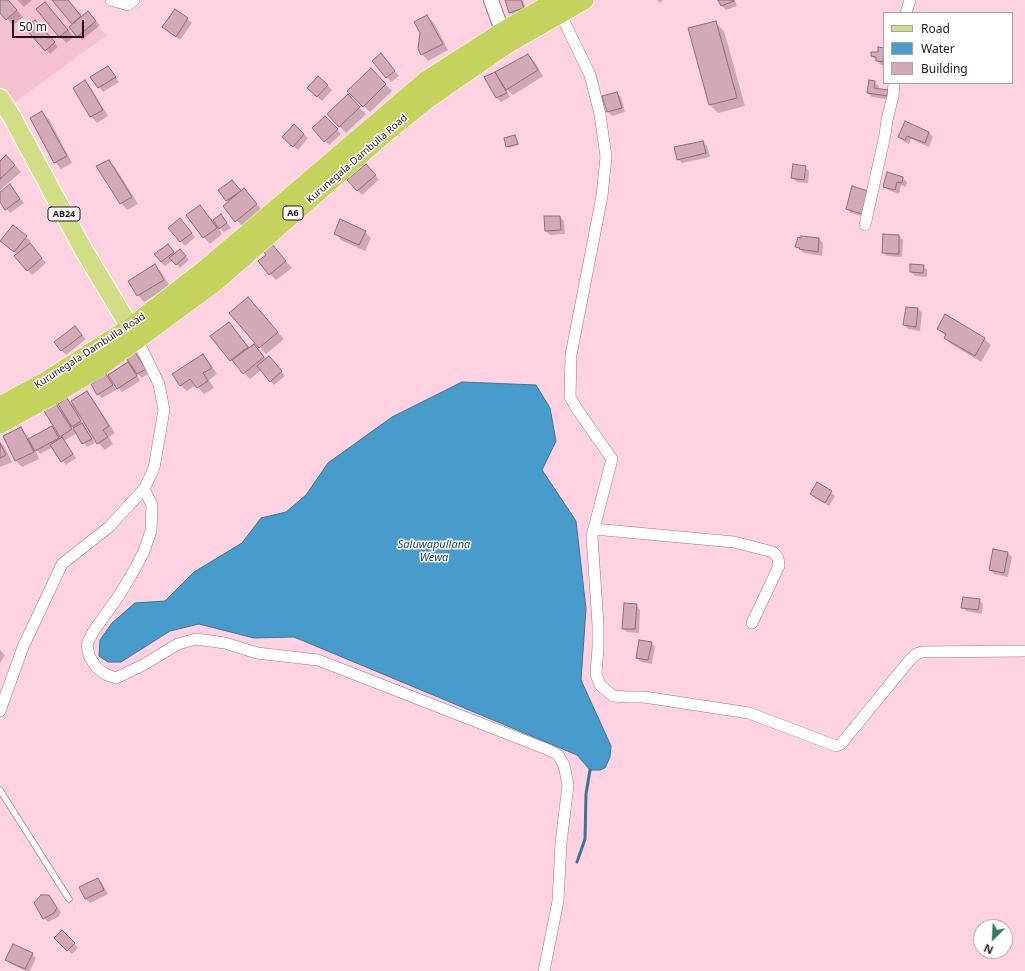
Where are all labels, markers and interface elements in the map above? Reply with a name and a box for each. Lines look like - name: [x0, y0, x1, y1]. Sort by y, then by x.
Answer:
- scale bar: [14, 12, 86, 38]
- legend: [883, 12, 1013, 84]
- text: 50 m: [19, 18, 47, 35]
- text: Road: [921, 20, 950, 37]
- text: Water: [921, 40, 955, 57]
- text: Building: [921, 60, 968, 77]
- street label: Kurunegala-Dambulla Road: [304, 112, 410, 206]
- road number: A6: [283, 206, 303, 220]
- road number: AB24: [48, 207, 80, 221]
- street label: Kurunegala-Dambulla Road: [32, 311, 148, 391]
- water label: Saluwapullana Wewa: [398, 538, 470, 564]
- north arrow: [973, 919, 1013, 959]
- text: N: [981, 941, 995, 958]

